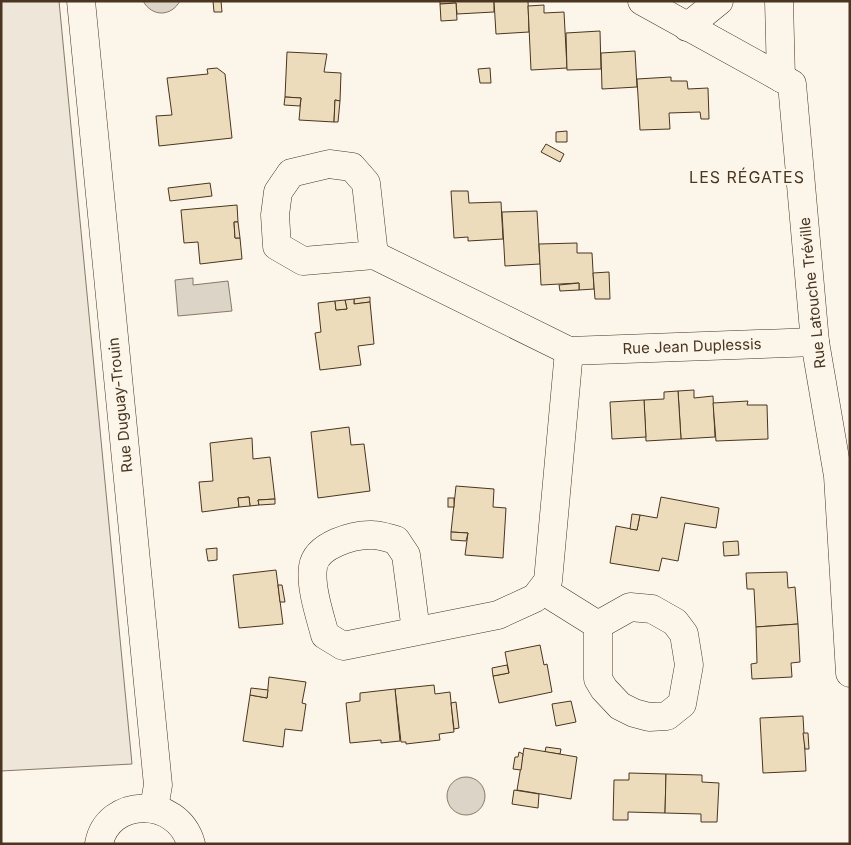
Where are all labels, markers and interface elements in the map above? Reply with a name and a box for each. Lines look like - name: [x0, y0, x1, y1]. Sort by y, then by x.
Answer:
- district label: LES RÉGATES: [689, 167, 805, 187]
- street label: Rue Latouche Tréville: [795, 216, 829, 370]
- street label: Rue Jean Duplessis: [622, 334, 762, 358]
- street label: Rue Duguay-Trouin: [103, 337, 137, 473]

